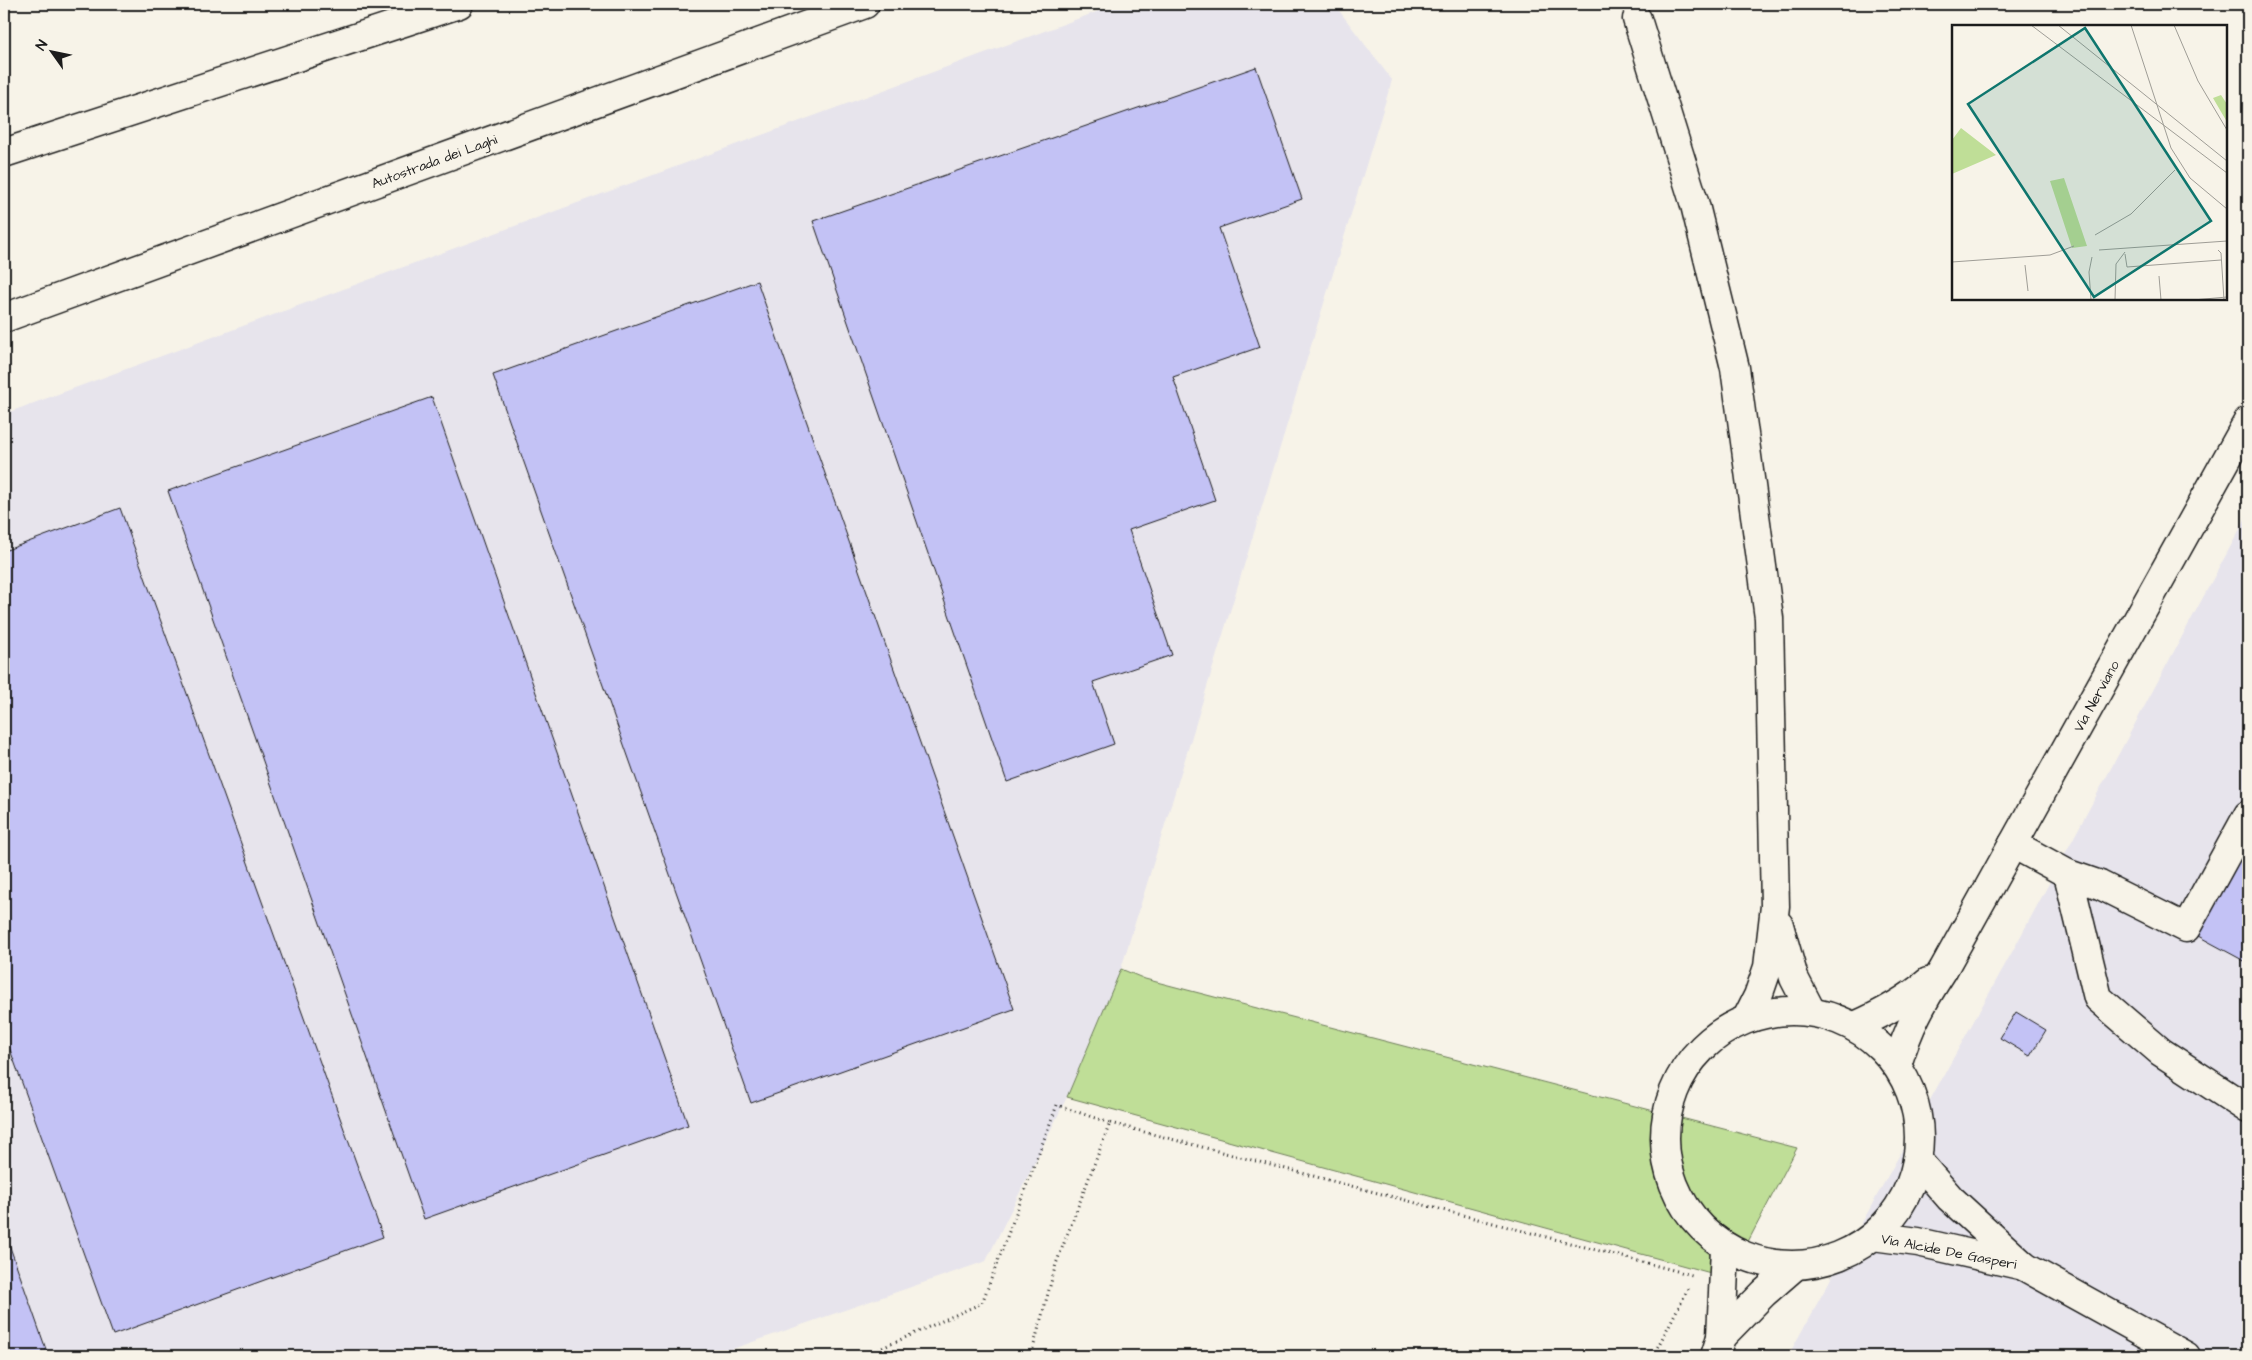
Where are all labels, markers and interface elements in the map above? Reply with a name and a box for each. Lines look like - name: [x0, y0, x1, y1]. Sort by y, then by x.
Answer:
- inset map: [1952, 25, 2227, 300]
- north arrow: [28, 28, 78, 78]
- text: N: [31, 36, 53, 55]
- street label: Autostrada dei Laghi: [369, 130, 500, 194]
- street label: Via Nerviano: [2069, 657, 2125, 736]
- street label: Via Alcide De Gasperi: [1879, 1229, 2018, 1275]

